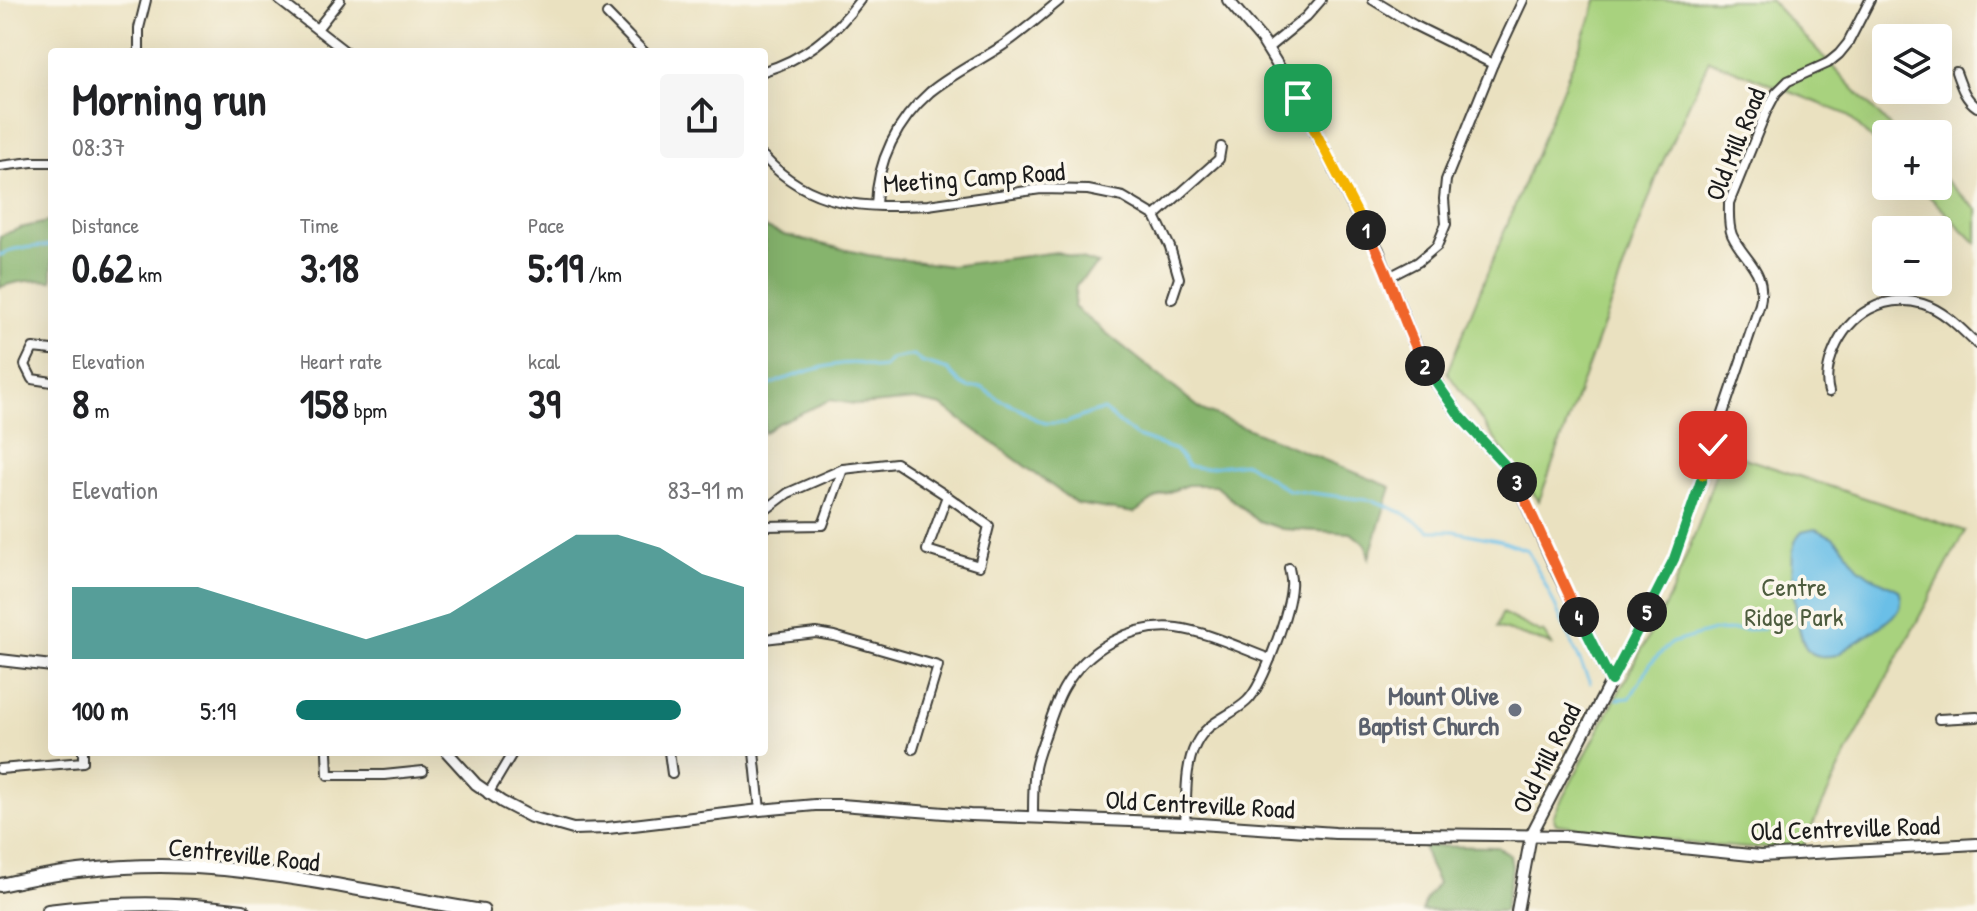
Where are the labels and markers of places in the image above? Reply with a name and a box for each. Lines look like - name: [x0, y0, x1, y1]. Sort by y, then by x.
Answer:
- pin: [1264, 64, 1332, 132]
- pin: 1: [1346, 210, 1386, 250]
- pin: 2: [1405, 346, 1445, 386]
- pin: [1679, 411, 1747, 479]
- pin: 3: [1497, 462, 1537, 502]
- pin: 5: [1627, 592, 1667, 632]
- pin: 4: [1559, 597, 1599, 637]
- place label: Mount Olive Baptist Church: [1358, 678, 1500, 744]
- marker: Mount Olive Baptist Church: [1506, 701, 1524, 719]

